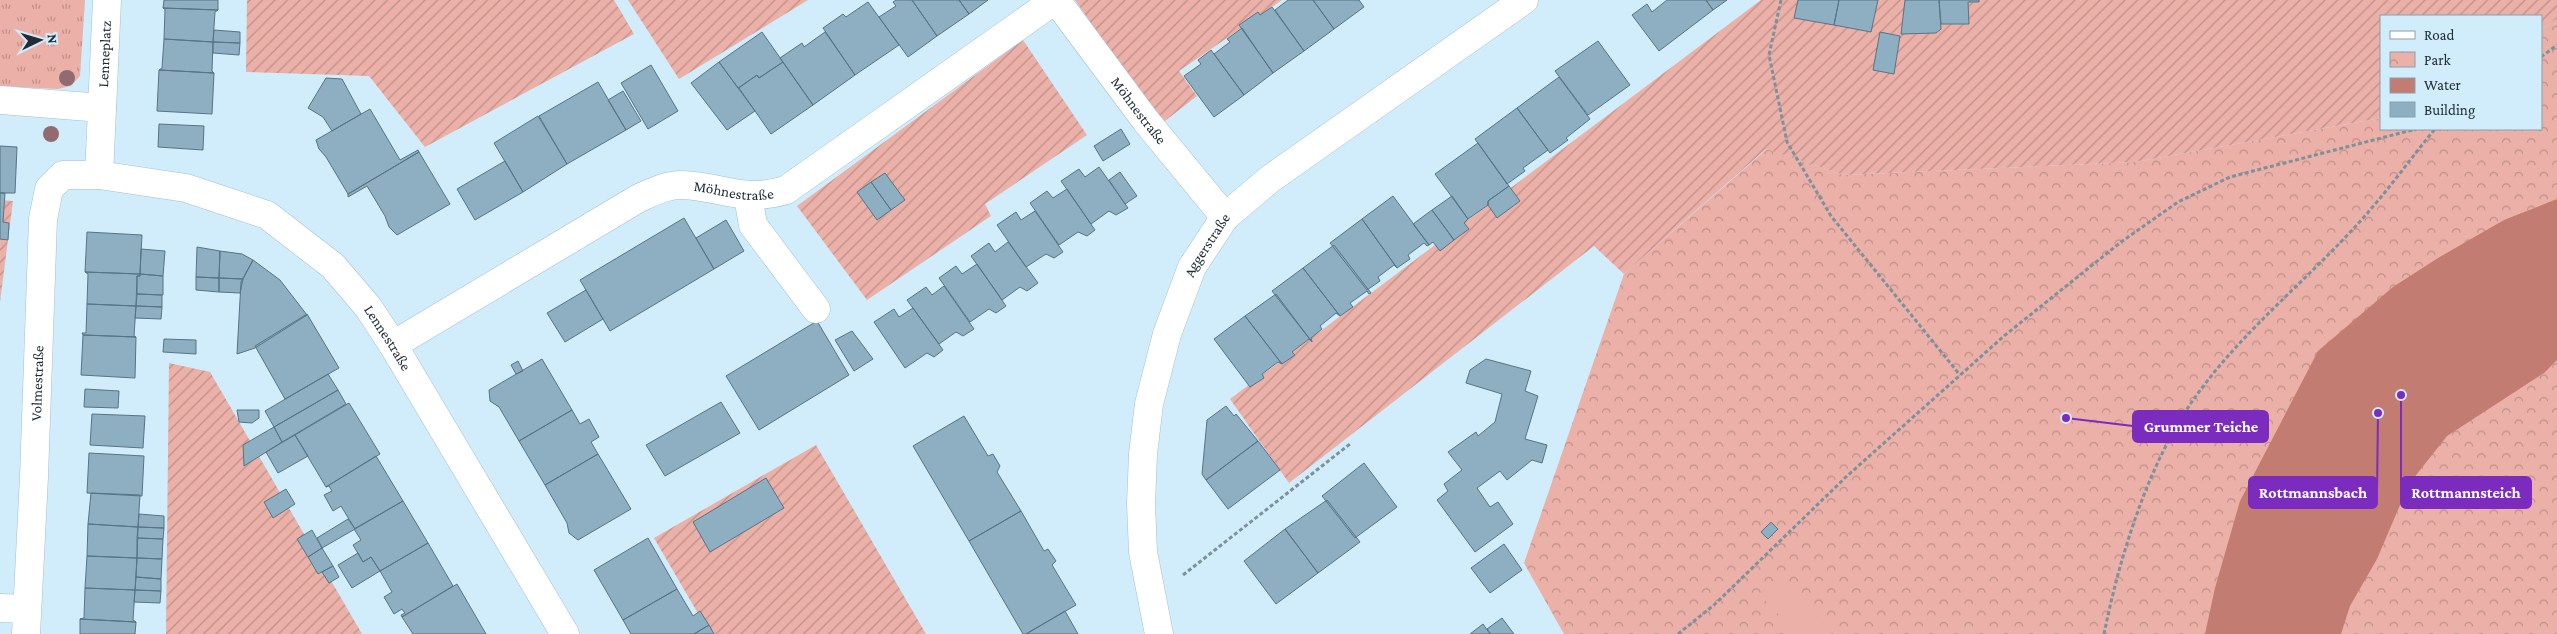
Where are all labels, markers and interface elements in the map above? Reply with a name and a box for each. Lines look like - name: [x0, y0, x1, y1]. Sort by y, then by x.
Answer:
- north arrow: [15, 15, 65, 65]
- legend: [2380, 15, 2542, 130]
- street label: Lenneplatz: [95, 20, 114, 88]
- text: Road: [2424, 27, 2455, 43]
- text: N: [45, 33, 61, 45]
- text: Park: [2424, 52, 2451, 68]
- street label: Möhnestraße: [1108, 74, 1170, 148]
- text: Water: [2424, 77, 2461, 93]
- text: Building: [2424, 102, 2475, 119]
- street label: Möhnestraße: [693, 178, 775, 203]
- street label: Aggerstraße: [1181, 210, 1233, 279]
- street label: Lennestraße: [361, 302, 415, 374]
- street label: Volmestraße: [28, 345, 47, 421]
- callout: Grummer Teiche: [2133, 411, 2268, 442]
- text: Grummer Teiche: [2144, 418, 2259, 435]
- callout: Rottmannsbach: [2249, 477, 2377, 508]
- callout: Rottmannsteich: [2401, 477, 2531, 508]
- text: Rottmannsbach: [2259, 484, 2367, 501]
- text: Rottmannsteich: [2411, 484, 2521, 501]

